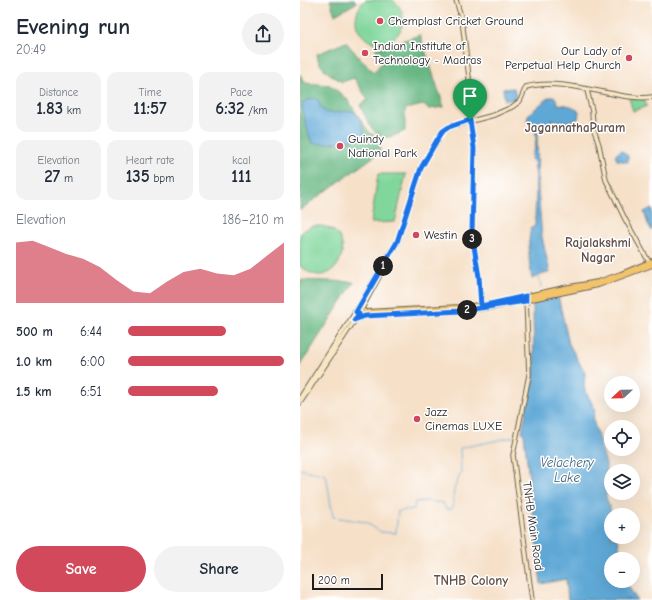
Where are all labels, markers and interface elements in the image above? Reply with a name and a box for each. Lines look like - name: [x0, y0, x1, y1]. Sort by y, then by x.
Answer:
- button: share: [242, 13, 284, 55]
- text: Evening run: [16, 14, 130, 40]
- place label: Chemplast Cricket Ground: [388, 14, 524, 28]
- marker: Chemplast Cricket Ground: [375, 16, 385, 26]
- place label: Indian Institute of Technology - Madras: [373, 39, 481, 67]
- text: 20:49: [16, 42, 46, 57]
- place label: Our Lady of Perpetual Help Church: [505, 44, 622, 72]
- marker: Indian Institute of Technology - Madras: [360, 48, 370, 58]
- marker: Our Lady of Perpetual Help Church: [624, 53, 634, 63]
- pin: [453, 79, 487, 120]
- icon: arrive: [459, 85, 481, 107]
- text: Distance: [39, 86, 78, 99]
- text: Time: [139, 86, 161, 99]
- text: Pace: [230, 86, 252, 99]
- text: 1.83: [36, 99, 63, 118]
- text: 11:57: [133, 99, 167, 118]
- text: 6:32: [215, 99, 245, 118]
- text: km: [63, 104, 81, 117]
- text: /km: [245, 104, 267, 117]
- district label: JagannathaPuram: [525, 120, 625, 135]
- place label: Guindy National Park: [348, 132, 417, 160]
- marker: Guindy National Park: [335, 141, 345, 151]
- text: Elevation: [38, 154, 80, 167]
- text: Heart rate: [126, 154, 174, 167]
- text: kcal: [232, 154, 251, 167]
- text: 27: [44, 167, 60, 186]
- text: 135: [126, 167, 150, 186]
- text: 111: [231, 167, 251, 186]
- text: m: [60, 172, 73, 185]
- text: bpm: [150, 172, 174, 185]
- text: Elevation: [16, 212, 66, 227]
- text: 186–210 m: [222, 212, 284, 227]
- place label: Westin: [424, 228, 457, 242]
- pin: 3: [462, 229, 482, 249]
- marker: Westin: [411, 230, 421, 240]
- text: 3: [469, 232, 475, 245]
- district label: Rajalakshmi Nagar: [565, 235, 631, 265]
- pin: 1: [373, 256, 393, 276]
- text: 1: [381, 259, 385, 272]
- pin: 2: [457, 300, 477, 320]
- text: 2: [464, 303, 470, 316]
- text: 500 m: [16, 324, 53, 339]
- text: 6:44: [80, 324, 102, 339]
- text: 1.0 km: [16, 354, 52, 369]
- text: 6:00: [80, 354, 105, 369]
- north arrow: [604, 376, 640, 412]
- map controls: [604, 376, 640, 588]
- text: 1.5 km: [16, 384, 52, 399]
- text: 6:51: [80, 384, 102, 399]
- place label: Jazz Cinemas LUXE: [425, 405, 502, 433]
- marker: Jazz Cinemas LUXE: [412, 414, 422, 424]
- button: locate: [604, 420, 640, 456]
- water label: Velachery Lake: [540, 455, 595, 485]
- button: layers: [604, 464, 640, 500]
- street label: TNHB Main Road: [520, 481, 546, 571]
- button: +: [604, 508, 640, 544]
- button: Save: [16, 546, 146, 592]
- button: Share: [154, 546, 284, 592]
- button: −: [604, 552, 640, 588]
- scale bar: [312, 572, 383, 591]
- district label: TNHB Colony: [434, 573, 508, 588]
- text: 200 m: [318, 574, 350, 587]

